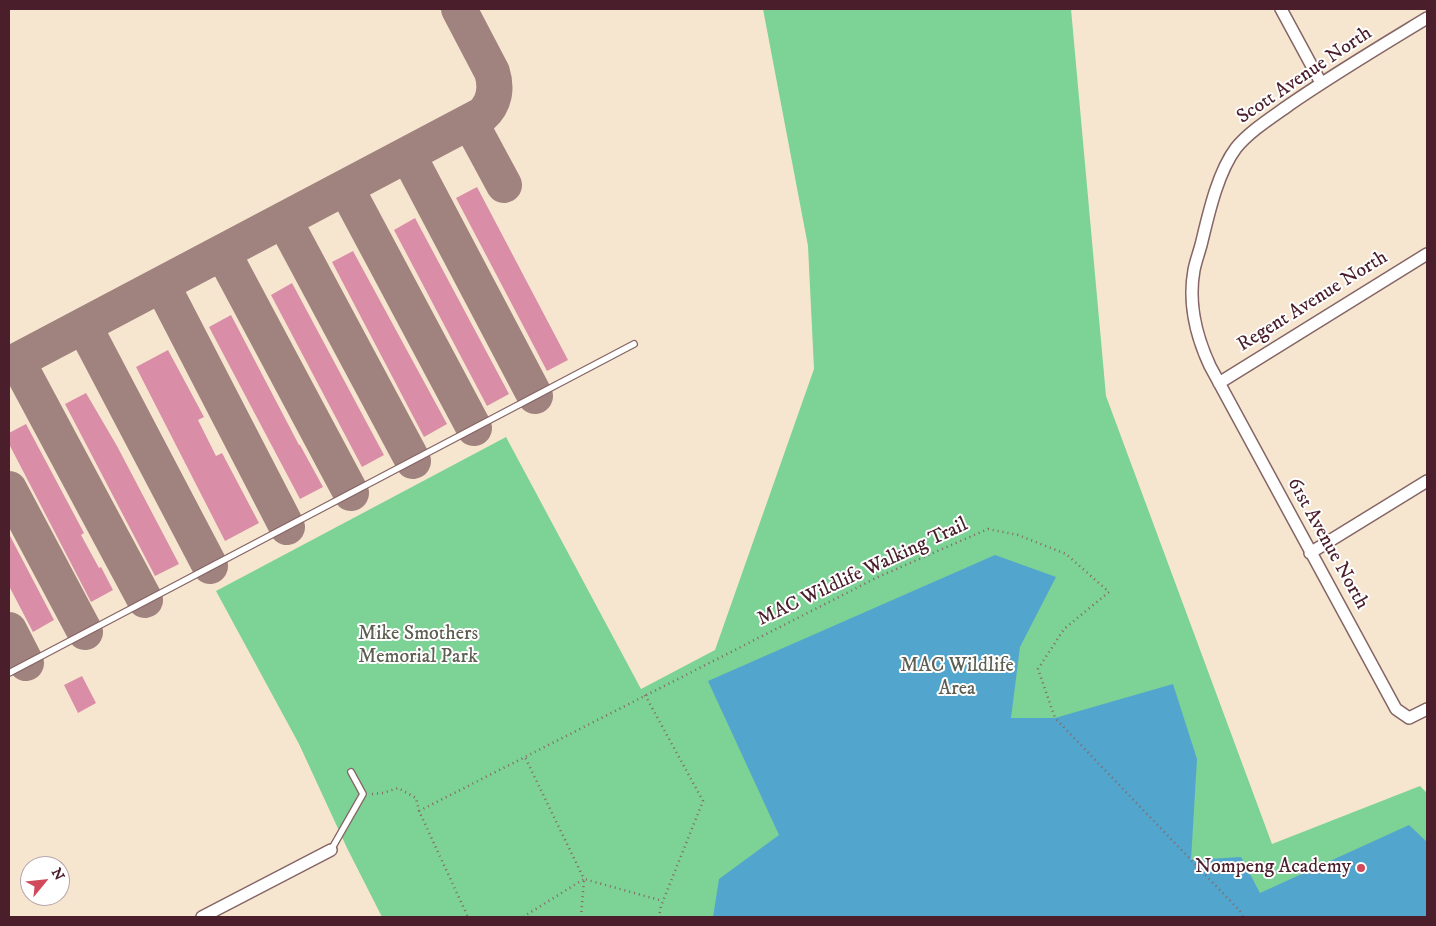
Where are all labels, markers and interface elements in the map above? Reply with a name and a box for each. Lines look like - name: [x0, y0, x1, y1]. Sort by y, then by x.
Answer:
- street label: Scott Avenue North: [1233, 22, 1377, 130]
- street label: Regent Avenue North: [1234, 246, 1392, 358]
- street label: 61st Avenue North: [1281, 474, 1373, 614]
- street label: MAC Wildlife Walking Trail: [754, 514, 972, 632]
- park label: Mike Smothers Memorial Park: [358, 623, 478, 670]
- park label: MAC Wildlife Area: [900, 655, 1014, 702]
- north arrow: [20, 856, 70, 906]
- place label: Nompeng Academy: [1195, 856, 1351, 880]
- marker: Nompeng Academy: [1355, 862, 1367, 874]
- text: N: [47, 865, 68, 884]

